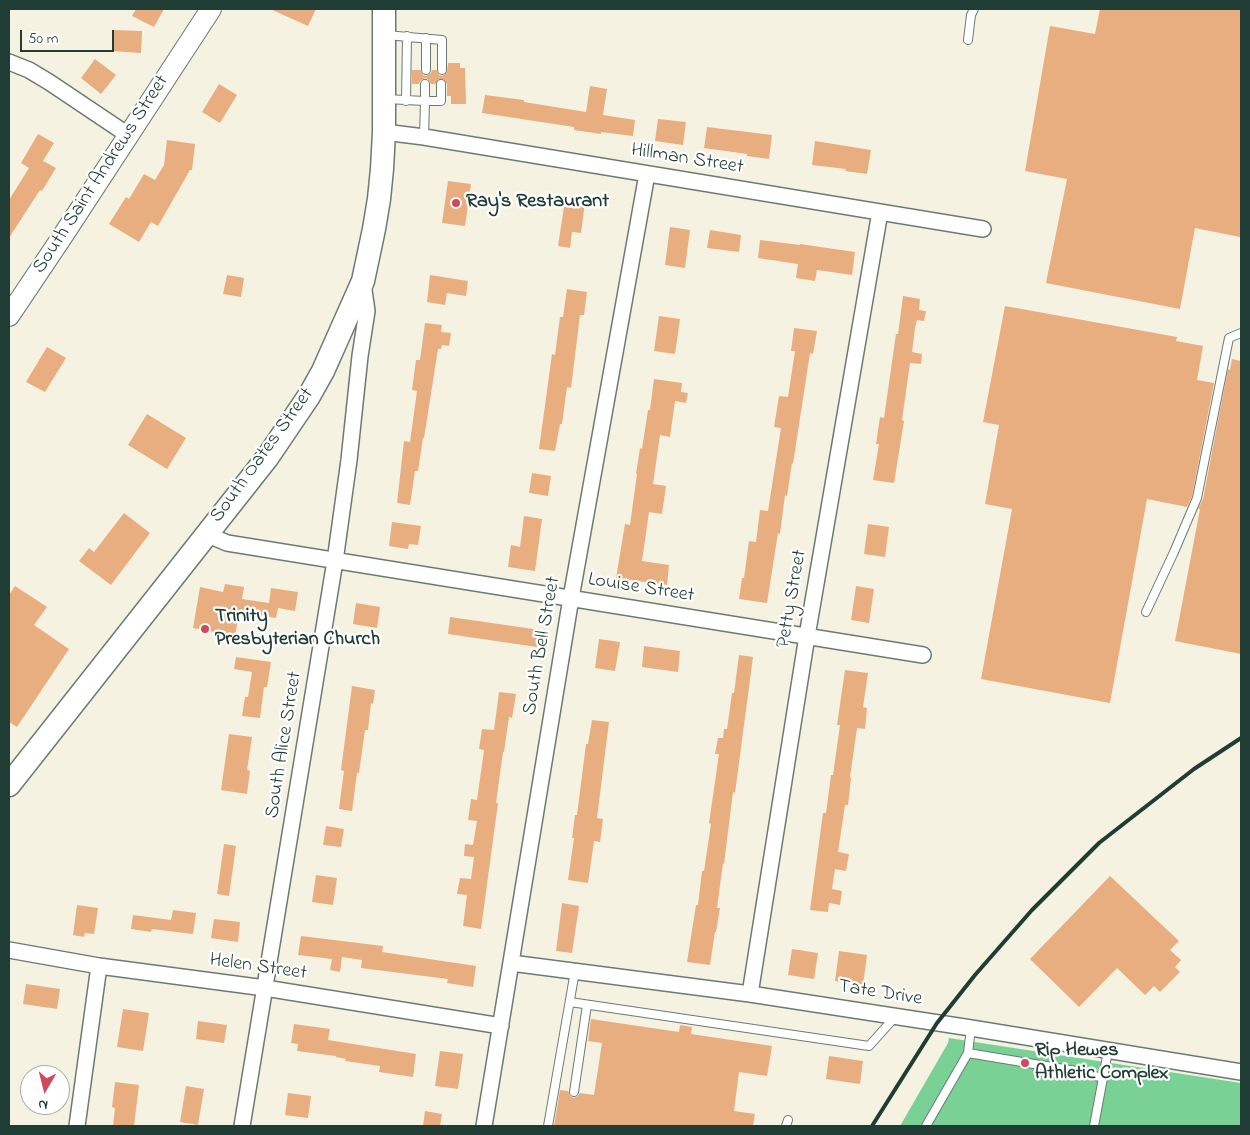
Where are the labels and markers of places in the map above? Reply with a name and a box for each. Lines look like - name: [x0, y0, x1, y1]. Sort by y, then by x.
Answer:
- place label: Ray's Restaurant: [466, 191, 609, 215]
- marker: Ray's Restaurant: [450, 197, 462, 209]
- place label: Trinity Presbyterian Church: [215, 606, 380, 653]
- marker: Trinity Presbyterian Church: [199, 623, 211, 635]
- place label: Rip Hewes Athletic Complex: [1035, 1040, 1169, 1087]
- marker: Rip Hewes Athletic Complex: [1019, 1057, 1031, 1069]

